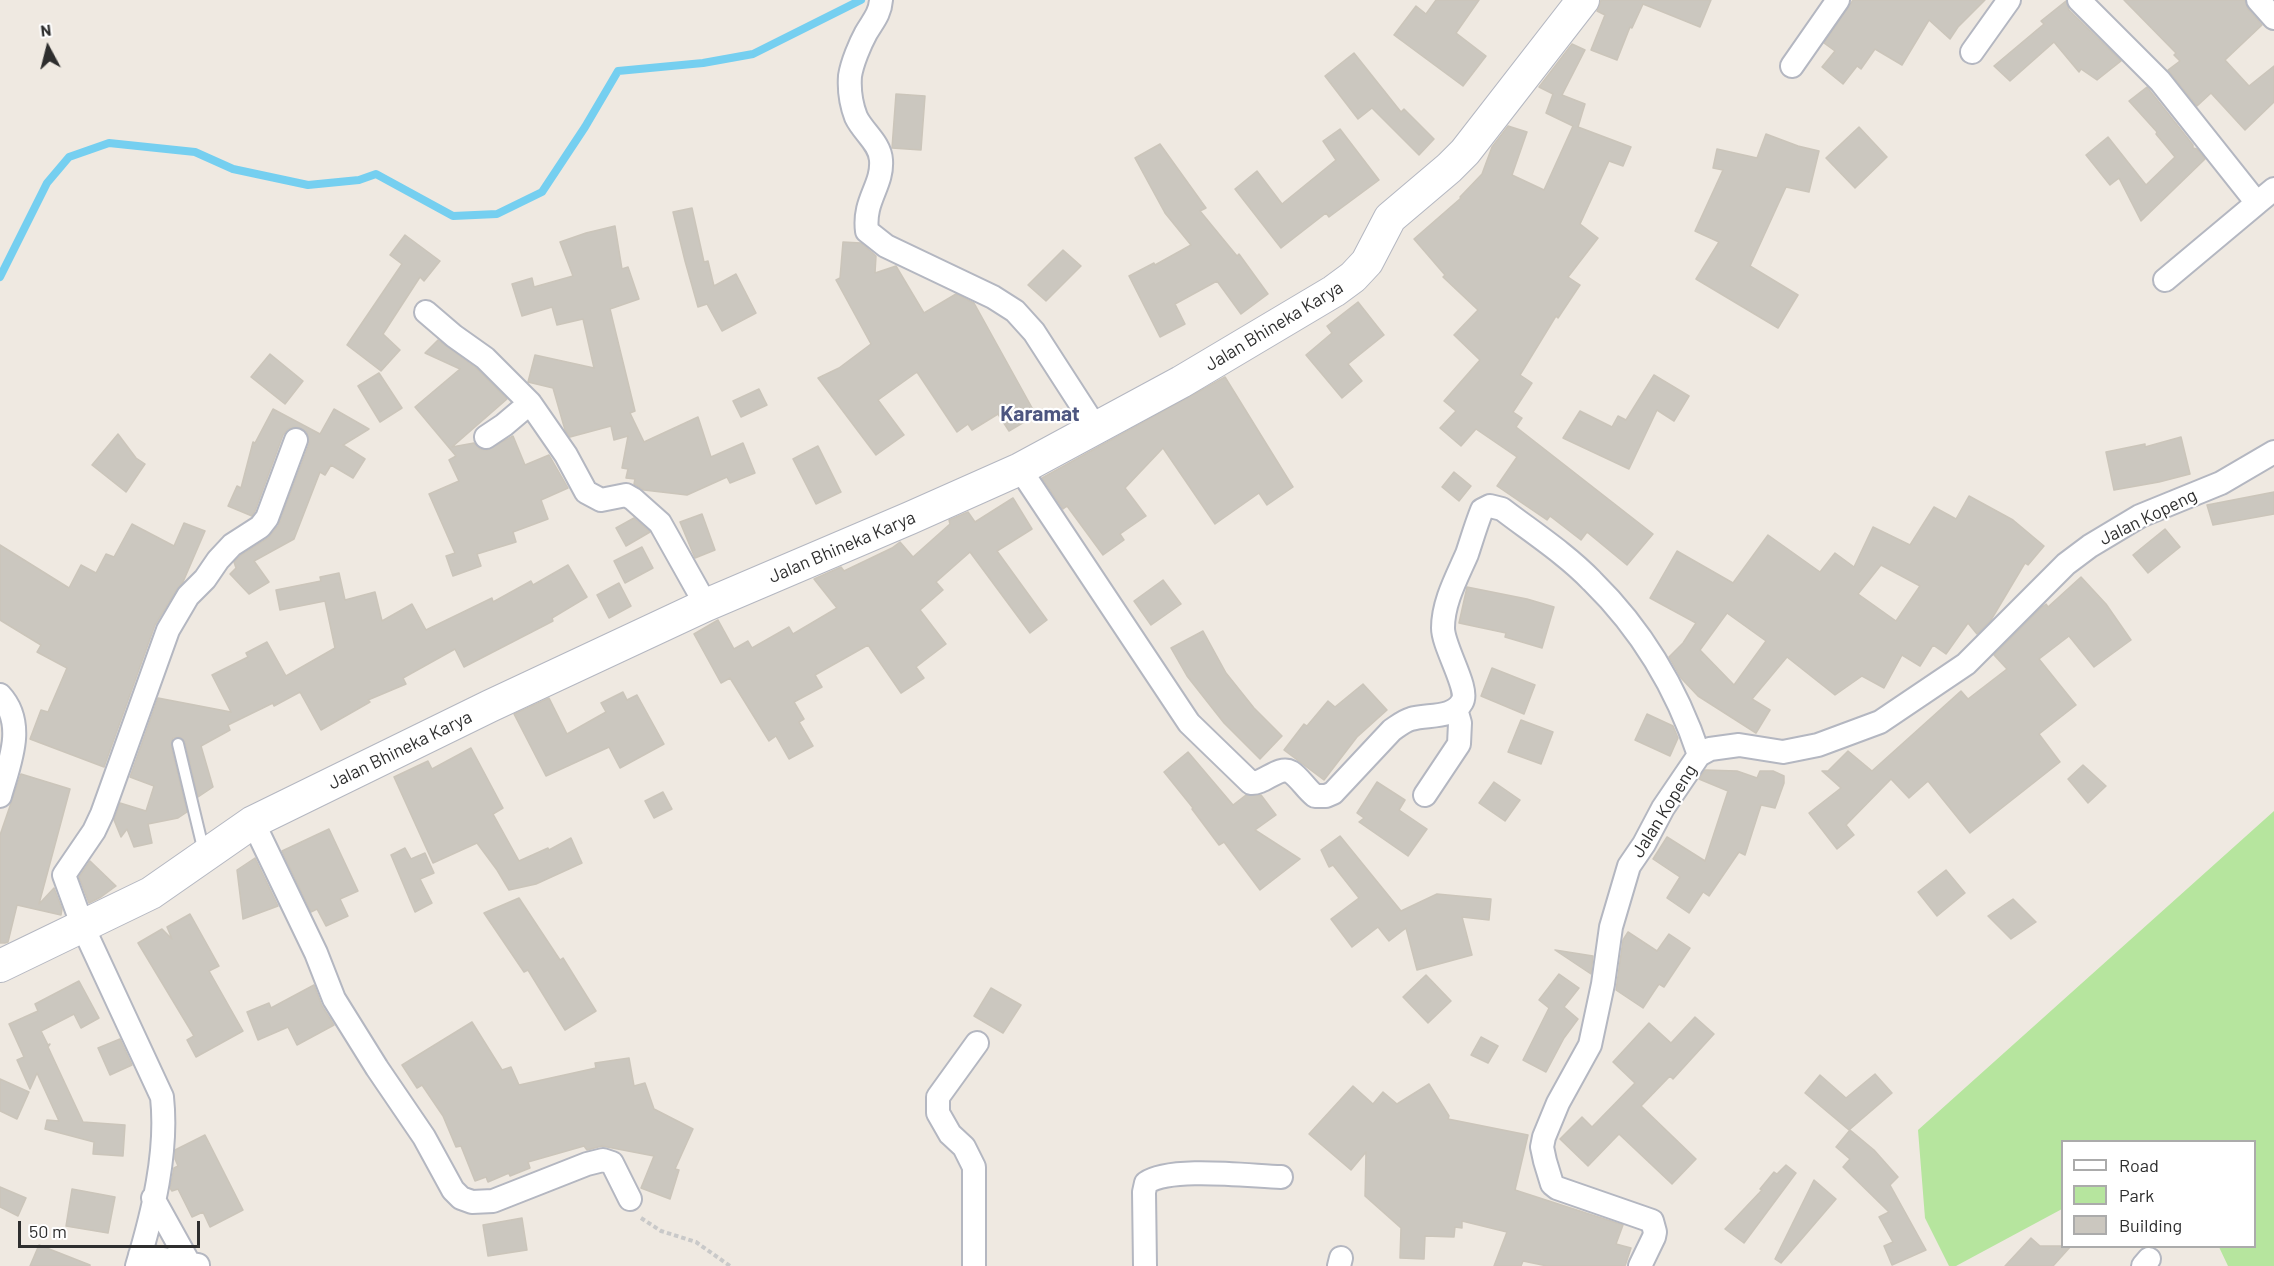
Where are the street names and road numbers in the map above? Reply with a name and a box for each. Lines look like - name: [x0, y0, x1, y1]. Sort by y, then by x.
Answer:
- street label: Jalan Bhineka Karya: [1201, 276, 1347, 376]
- street label: Jalan Kopeng: [2096, 484, 2200, 550]
- street label: Jalan Bhineka Karya: [765, 506, 919, 588]
- street label: Jalan Bhineka Karya: [325, 706, 475, 794]
- street label: Jalan Kopeng: [1627, 761, 1701, 861]

